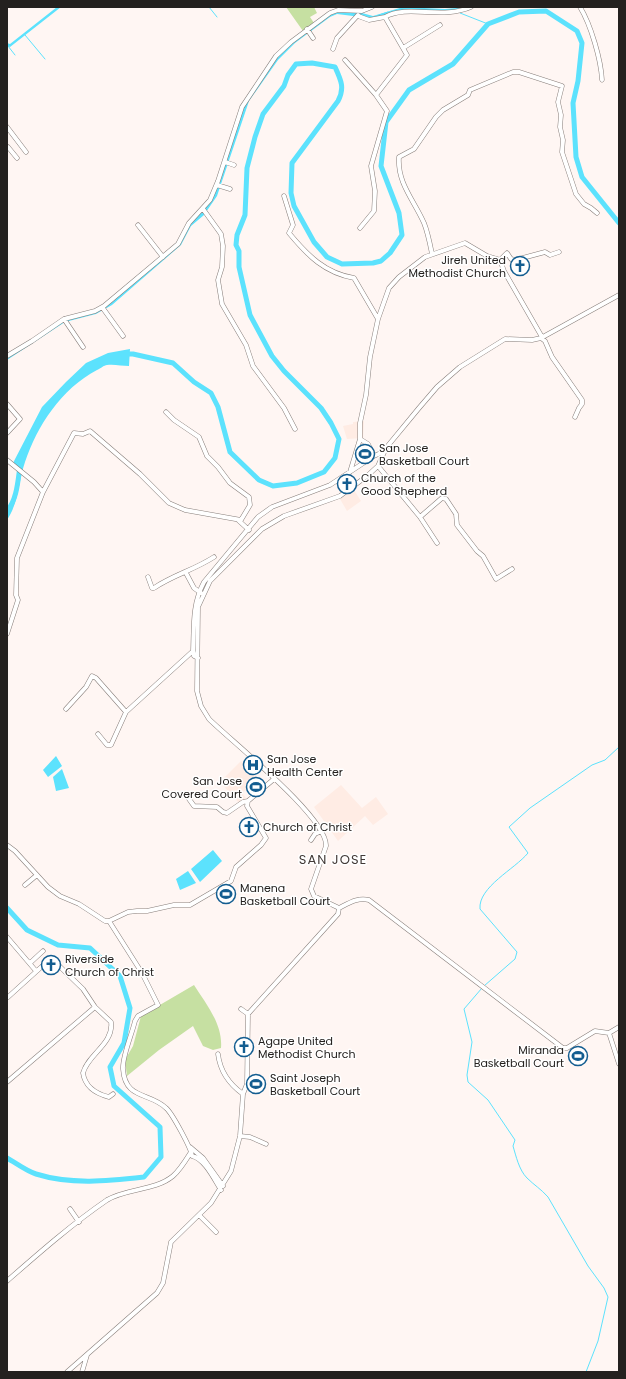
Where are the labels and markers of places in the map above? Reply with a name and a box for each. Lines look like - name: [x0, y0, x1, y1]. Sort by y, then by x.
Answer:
- place label: Jireh United Methodist Church: [408, 252, 506, 281]
- church icon: Jireh United Methodist Church: [509, 255, 531, 277]
- place label: San Jose Basketball Court: [379, 440, 469, 469]
- sports icon: San Jose Basketball Court: [354, 443, 376, 465]
- place label: Church of the Good Shepherd: [361, 470, 447, 499]
- church icon: Church of the Good Shepherd: [336, 473, 358, 495]
- place label: San Jose Health Center: [267, 751, 343, 780]
- hospital icon: San Jose Health Center: [242, 754, 264, 776]
- place label: San Jose Covered Court: [162, 773, 242, 802]
- sports icon: San Jose Covered Court: [245, 776, 267, 798]
- church icon: Church of Christ: [238, 816, 260, 838]
- place label: Church of Christ: [263, 819, 352, 835]
- place label: Manena Basketball Court: [240, 880, 330, 909]
- sports icon: Manena Basketball Court: [215, 883, 237, 905]
- place label: Riverside Church of Christ: [65, 951, 154, 980]
- church icon: Riverside Church of Christ: [40, 954, 62, 976]
- place label: Agape United Methodist Church: [258, 1033, 356, 1062]
- church icon: Agape United Methodist Church: [233, 1036, 255, 1058]
- place label: Miranda Basketball Court: [474, 1042, 564, 1071]
- sports icon: Miranda Basketball Court: [567, 1045, 589, 1067]
- place label: Saint Joseph Basketball Court: [270, 1070, 360, 1099]
- sports icon: Saint Joseph Basketball Court: [245, 1073, 267, 1095]

